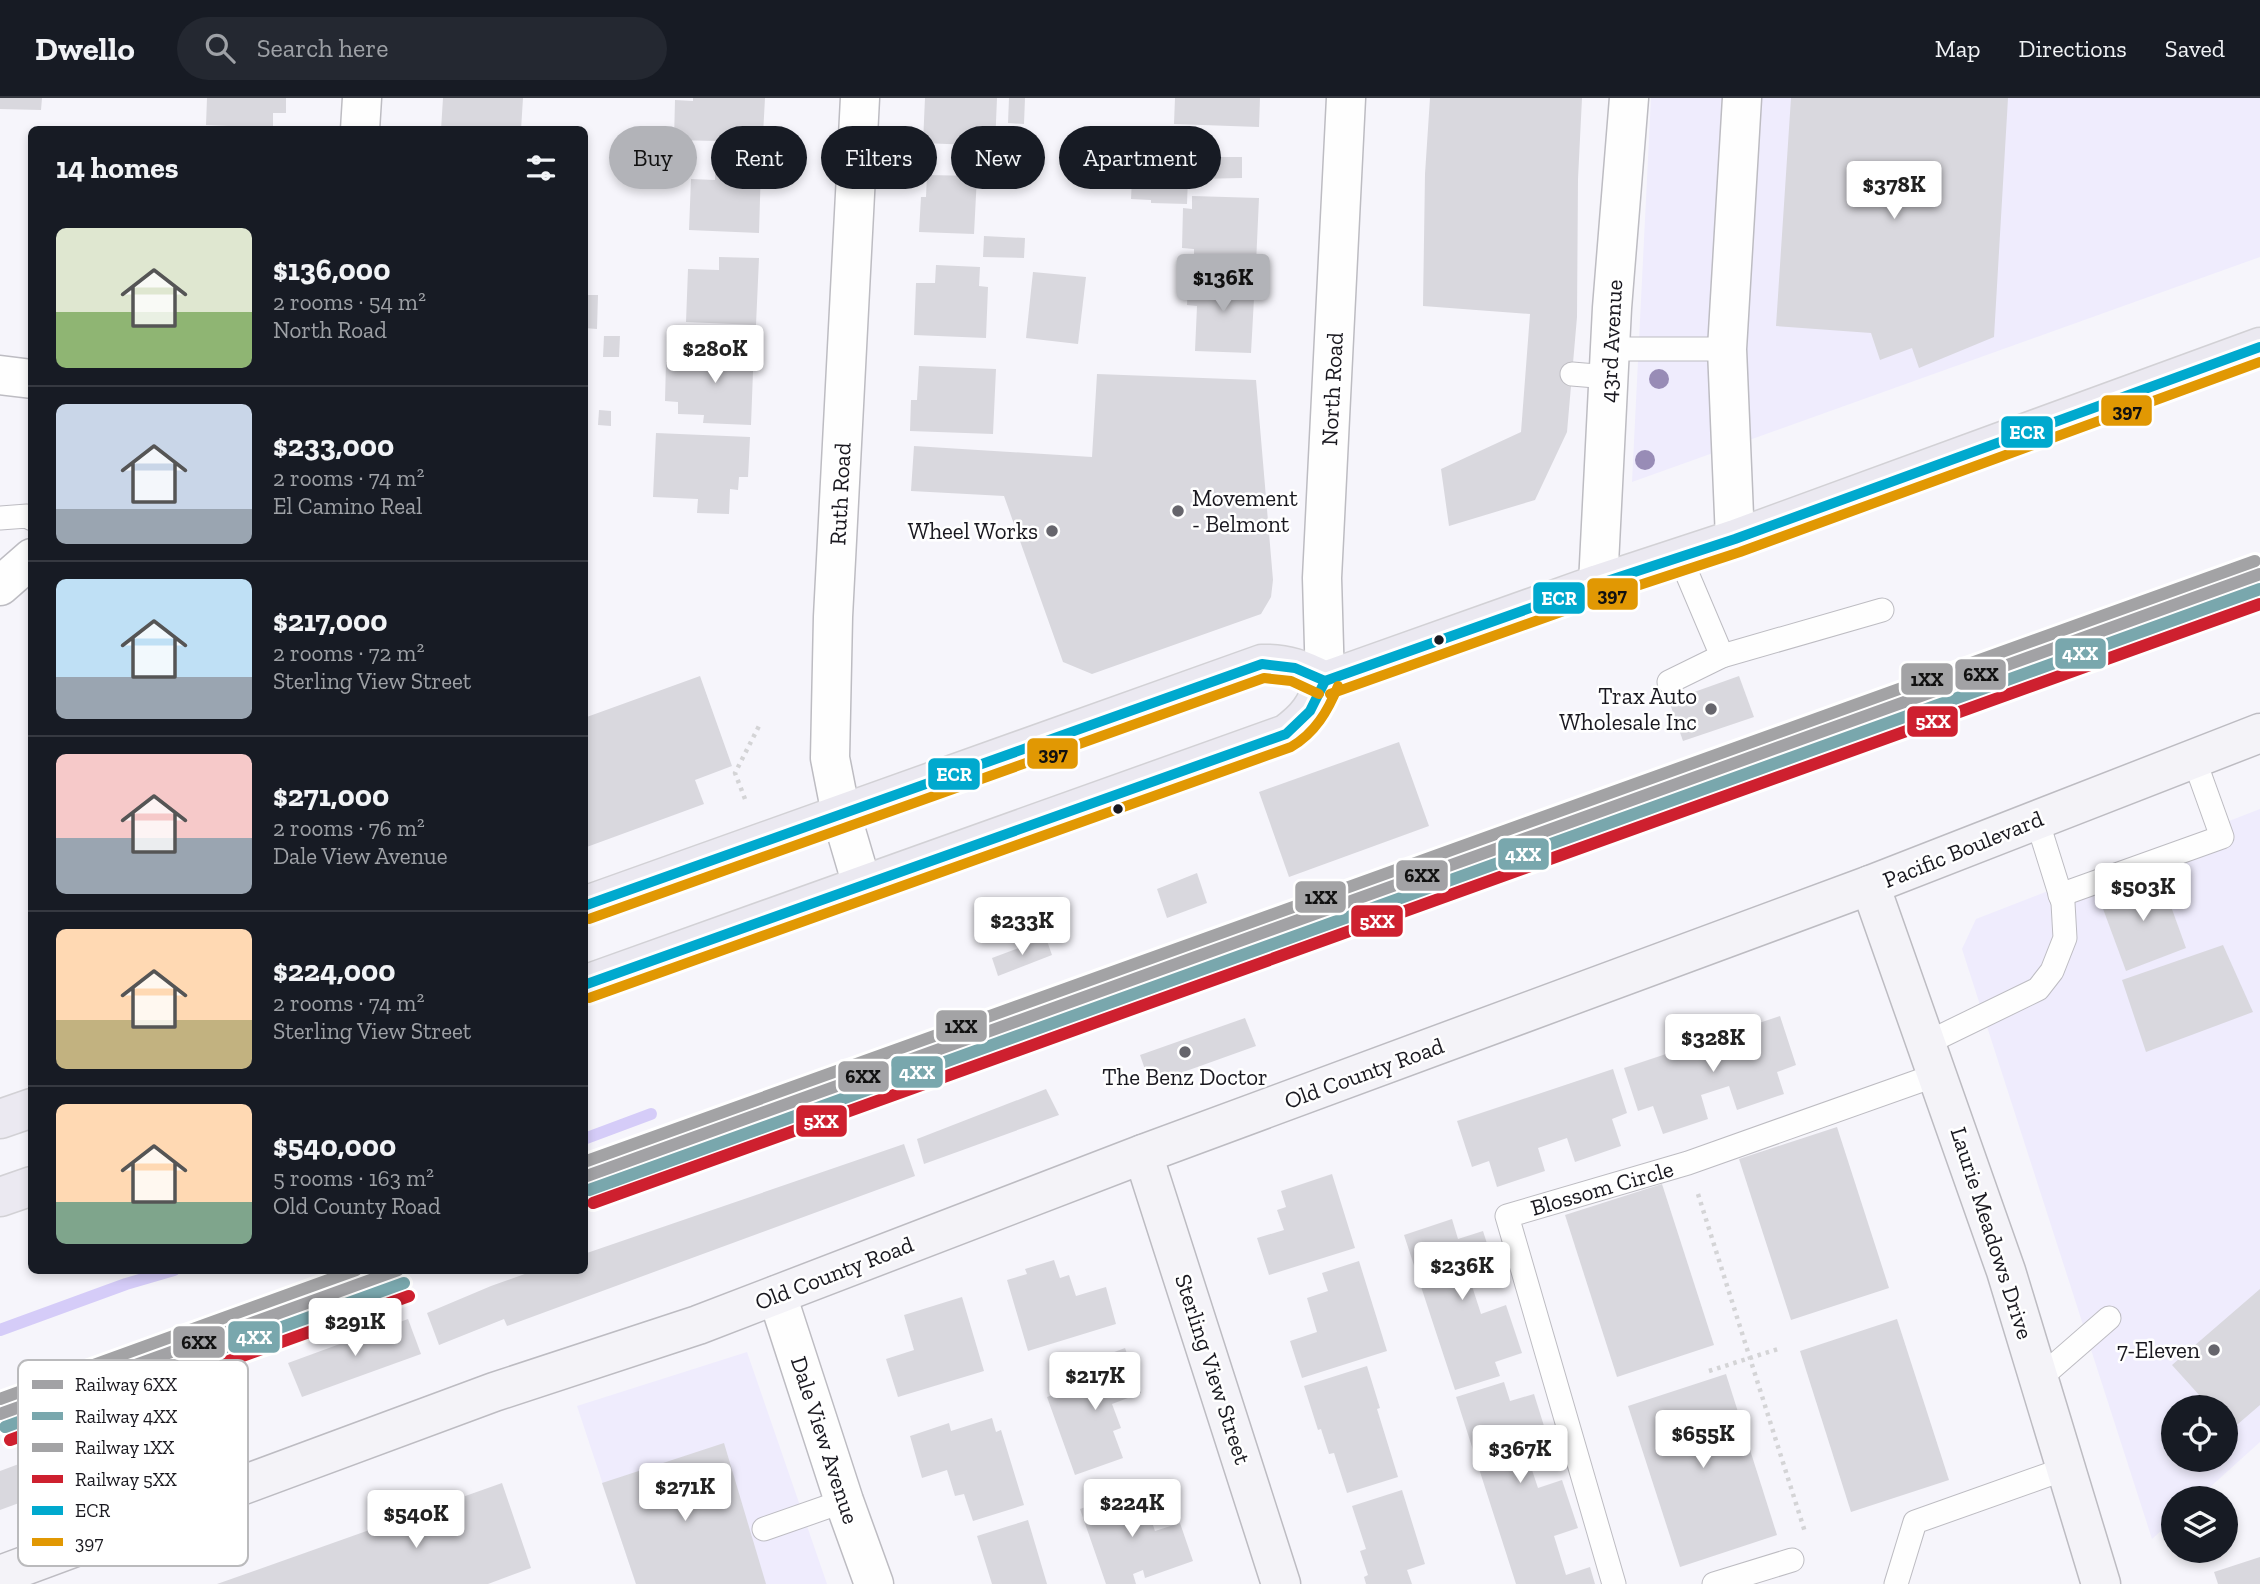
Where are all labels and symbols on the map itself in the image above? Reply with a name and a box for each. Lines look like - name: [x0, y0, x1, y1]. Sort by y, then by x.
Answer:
- pin: $378K: [1845, 162, 1943, 221]
- pin: $136K: [1174, 254, 1272, 314]
- street label: 43rd Avenue: [1594, 279, 1628, 403]
- pin: $280K: [666, 326, 764, 385]
- street label: North Road: [1315, 331, 1349, 447]
- line badge: 397: [2100, 394, 2153, 427]
- text: 397: [2112, 399, 2142, 422]
- line badge: ECR: [2000, 415, 2054, 449]
- text: ECR: [2009, 421, 2045, 444]
- street label: Ruth Road: [823, 441, 857, 546]
- place label: Movement - Belmont: [1192, 484, 1298, 538]
- marker: Movement - Belmont: [1170, 503, 1186, 519]
- place label: Wheel Works: [908, 517, 1038, 545]
- marker: Wheel Works: [1044, 523, 1060, 539]
- line badge: 397: [1586, 577, 1639, 611]
- line badge: ECR: [1532, 581, 1586, 615]
- text: 397: [1597, 583, 1627, 606]
- text: ECR: [1541, 587, 1577, 610]
- unlabelled marker: [1432, 633, 1446, 647]
- line badge: 4XX: [2054, 637, 2107, 670]
- text: 4XX: [2062, 642, 2098, 665]
- line badge: 6XX: [1954, 658, 2007, 691]
- line badge: 1XX: [1900, 662, 1954, 696]
- text: 6XX: [1963, 663, 1999, 686]
- text: 1XX: [1911, 668, 1944, 691]
- place label: Trax Auto Wholesale Inc: [1559, 682, 1697, 736]
- marker: Trax Auto Wholesale Inc: [1703, 701, 1719, 717]
- line badge: 5XX: [1906, 705, 1959, 738]
- text: 5XX: [1915, 710, 1951, 733]
- line badge: 397: [1026, 737, 1079, 770]
- text: 397: [1038, 742, 1068, 765]
- line badge: ECR: [927, 757, 981, 791]
- text: ECR: [936, 763, 972, 786]
- unlabelled marker: [1111, 802, 1125, 816]
- street label: Pacific Boulevard: [1879, 804, 2048, 894]
- line badge: 4XX: [1497, 837, 1550, 871]
- text: 4XX: [1505, 843, 1541, 866]
- line badge: 6XX: [1395, 859, 1449, 892]
- text: 6XX: [1404, 864, 1440, 887]
- pin: $503K: [2094, 864, 2192, 923]
- line badge: 1XX: [1294, 880, 1347, 914]
- text: 1XX: [1305, 886, 1338, 909]
- pin: $233K: [973, 898, 1071, 957]
- line badge: 5XX: [1350, 904, 1404, 938]
- text: 5XX: [1359, 910, 1395, 933]
- line badge: 1XX: [935, 1009, 988, 1043]
- pin: $328K: [1664, 1014, 1762, 1074]
- text: 1XX: [945, 1015, 978, 1038]
- street label: Old County Road: [1280, 1031, 1448, 1115]
- marker: The Benz Doctor: [1177, 1044, 1193, 1060]
- line badge: 4XX: [890, 1055, 944, 1089]
- line badge: 6XX: [837, 1060, 890, 1093]
- text: 4XX: [899, 1061, 935, 1084]
- place label: The Benz Doctor: [1102, 1063, 1268, 1091]
- text: 6XX: [845, 1065, 881, 1088]
- line badge: 5XX: [795, 1104, 848, 1138]
- text: 5XX: [803, 1110, 839, 1133]
- street label: Laurie Meadows Drive: [1944, 1123, 2040, 1343]
- street label: Blossom Circle: [1527, 1154, 1677, 1222]
- street label: Old County Road: [751, 1230, 918, 1316]
- pin: $236K: [1413, 1242, 1511, 1302]
- street label: Sterling View Street: [1169, 1270, 1257, 1468]
- pin: $291K: [306, 1298, 404, 1358]
- line badge: 4XX: [227, 1320, 281, 1354]
- line badge: 6XX: [172, 1325, 226, 1359]
- text: 4XX: [236, 1326, 272, 1349]
- text: 6XX: [181, 1331, 217, 1354]
- place label: 7-Eleven: [2117, 1336, 2200, 1364]
- marker: 7-Eleven: [2206, 1342, 2222, 1358]
- pin: $217K: [1046, 1352, 1144, 1412]
- street label: Dale View Avenue: [785, 1353, 865, 1527]
- legend: [18, 1360, 248, 1566]
- text: Railway 6XX: [75, 1373, 177, 1396]
- text: Railway 4XX: [75, 1405, 177, 1428]
- pin: $655K: [1654, 1410, 1752, 1470]
- pin: $367K: [1471, 1426, 1569, 1485]
- text: Railway 1XX: [75, 1436, 174, 1459]
- pin: $271K: [636, 1464, 734, 1523]
- text: Railway 5XX: [75, 1468, 177, 1491]
- pin: $224K: [1083, 1480, 1181, 1539]
- pin: $540K: [367, 1490, 465, 1550]
- text: ECR: [75, 1499, 110, 1522]
- text: 397: [75, 1531, 103, 1554]

